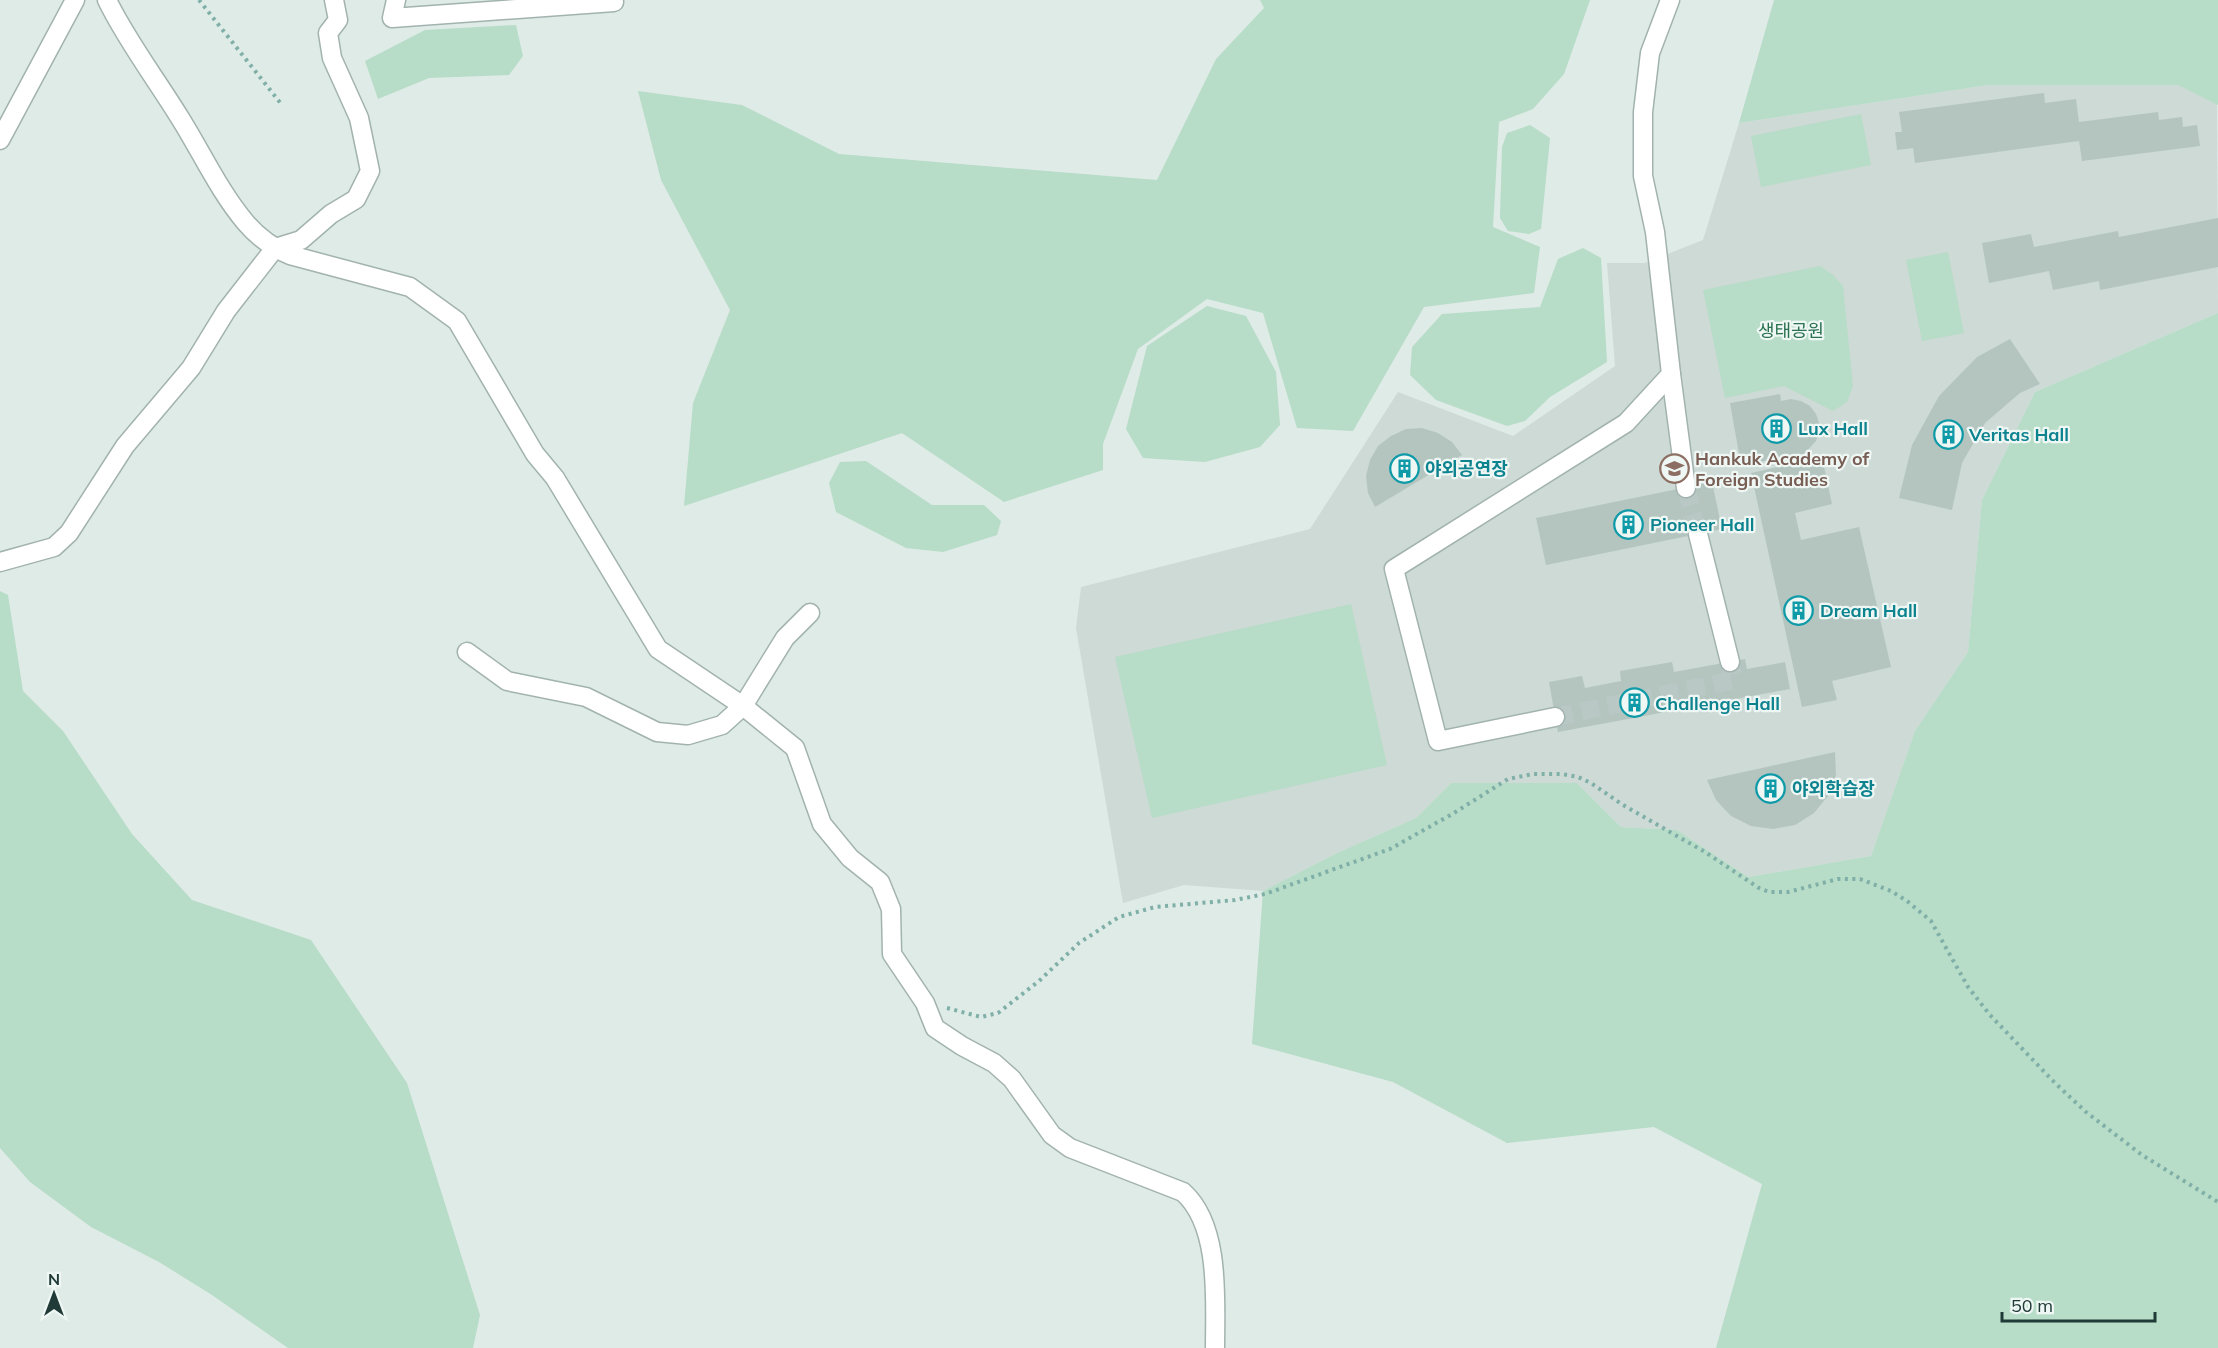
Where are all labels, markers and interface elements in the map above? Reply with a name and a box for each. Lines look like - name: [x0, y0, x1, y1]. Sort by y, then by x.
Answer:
- park label: 생태공원: [1758, 319, 1824, 342]
- building icon: Lux Hall: [1761, 412, 1793, 444]
- place label: Lux Hall: [1798, 417, 1868, 440]
- building icon: Veritas Hall: [1932, 418, 1964, 450]
- place label: Veritas Hall: [1968, 423, 2069, 446]
- place label: Hankuk Academy of Foreign Studies: [1695, 447, 1869, 491]
- building icon: 야외공연장: [1388, 452, 1420, 484]
- school or university icon: Hankuk Academy of Foreign Studies: [1658, 452, 1690, 484]
- place label: 야외공연장: [1425, 457, 1508, 480]
- building icon: Pioneer Hall: [1613, 508, 1645, 540]
- place label: Pioneer Hall: [1650, 513, 1754, 536]
- building icon: Dream Hall: [1783, 594, 1815, 626]
- place label: Dream Hall: [1820, 599, 1917, 622]
- building icon: Challenge Hall: [1618, 687, 1650, 719]
- place label: Challenge Hall: [1655, 692, 1780, 715]
- building icon: 야외학습장: [1755, 772, 1787, 804]
- place label: 야외학습장: [1792, 777, 1875, 800]
- north arrow: [24, 1264, 84, 1324]
- text: N: [48, 1269, 60, 1289]
- scale bar: [2002, 1285, 2155, 1323]
- text: 50 m: [2011, 1294, 2053, 1317]

